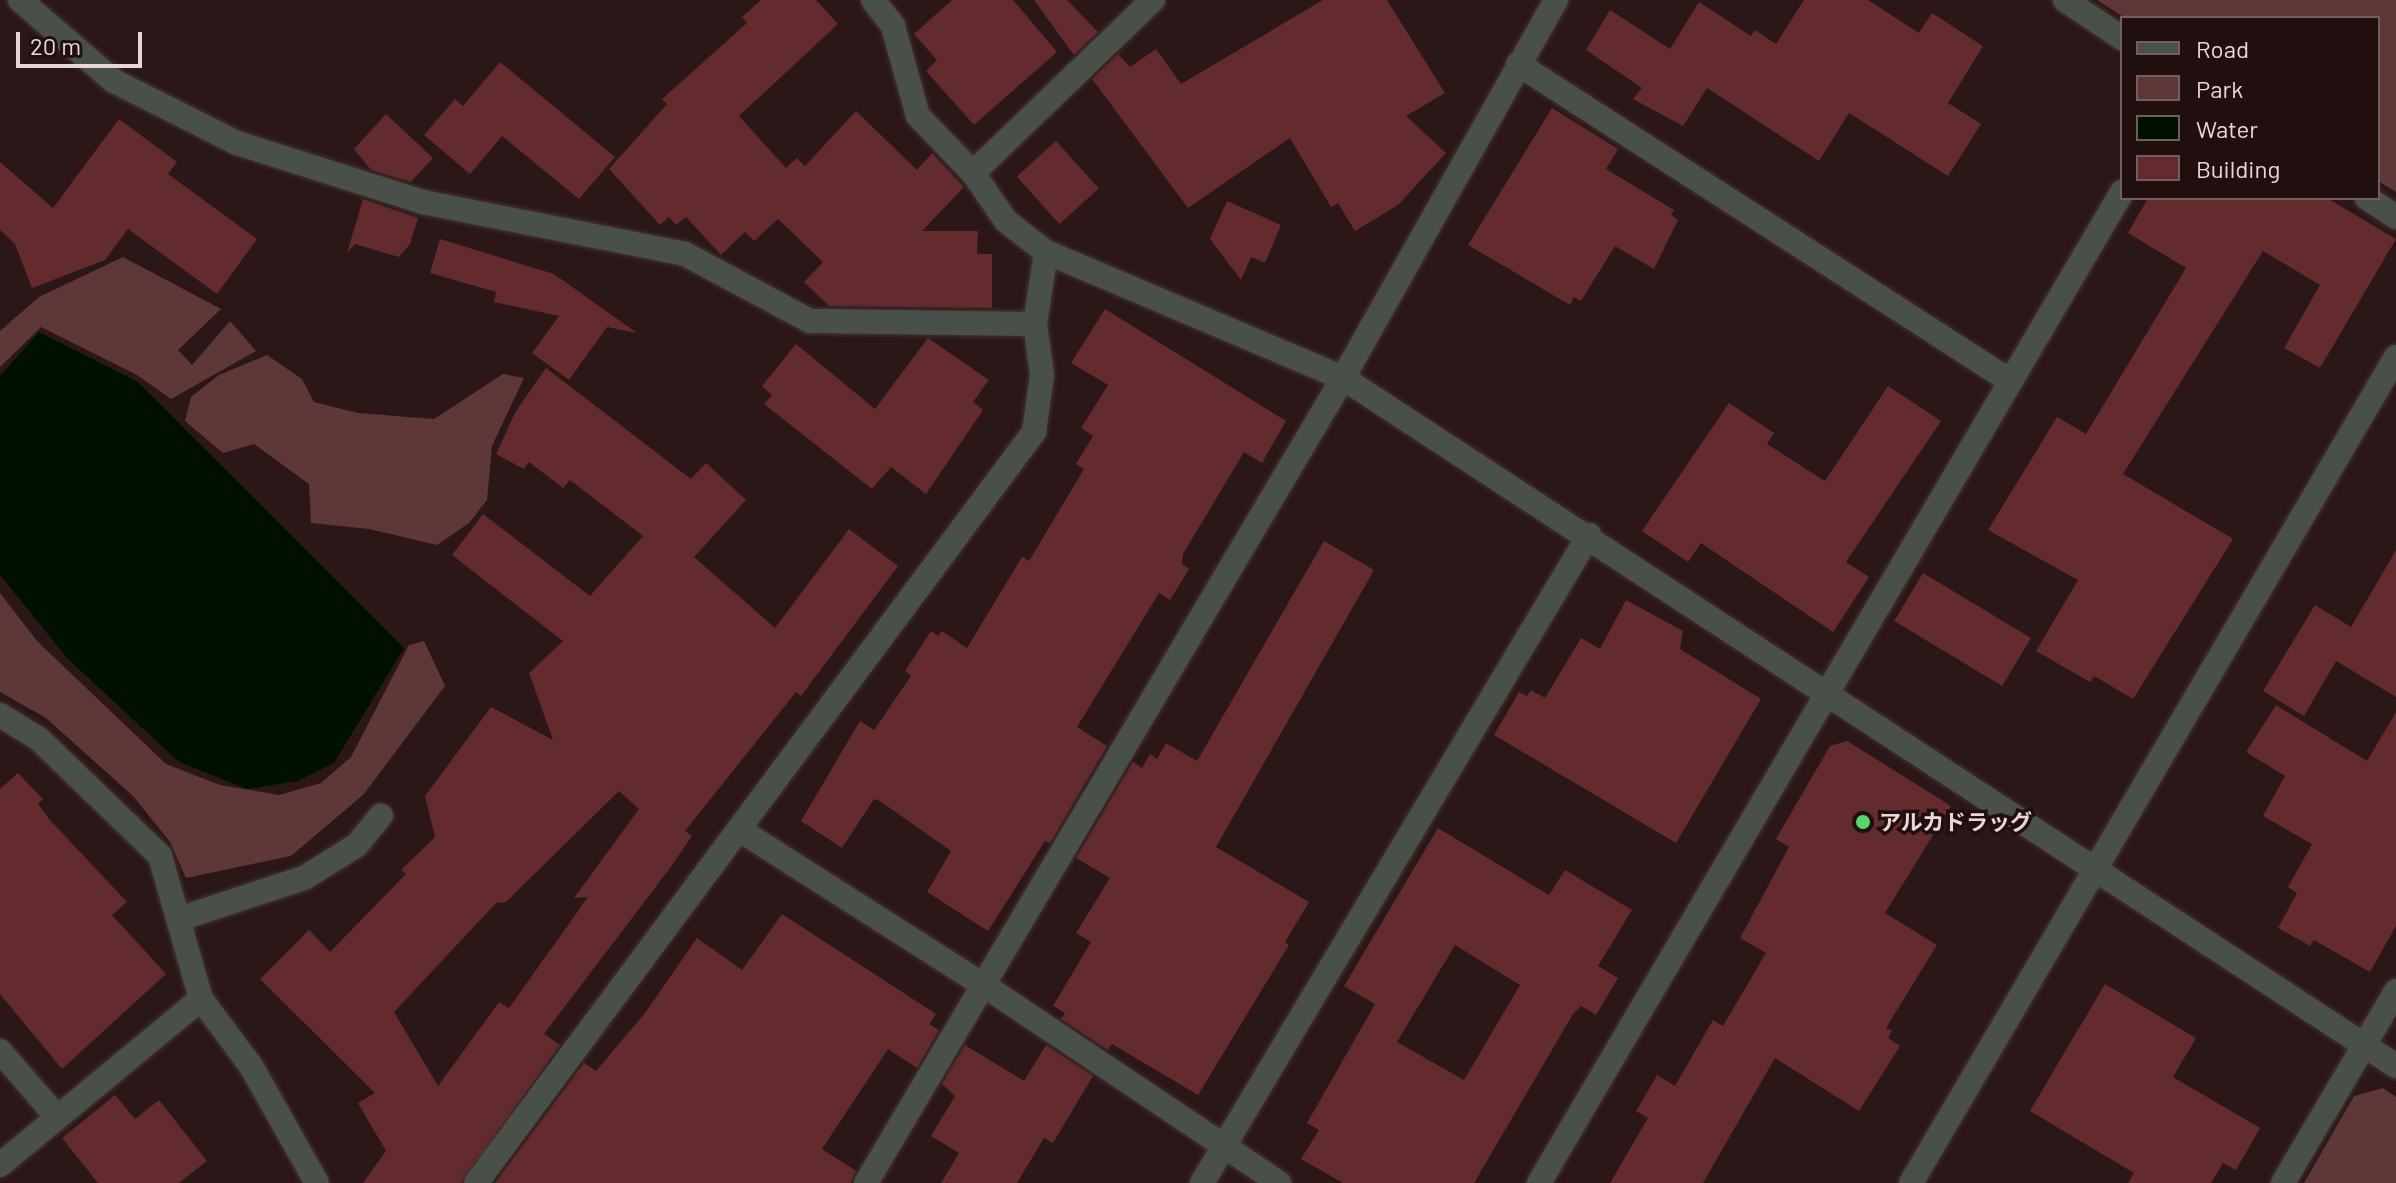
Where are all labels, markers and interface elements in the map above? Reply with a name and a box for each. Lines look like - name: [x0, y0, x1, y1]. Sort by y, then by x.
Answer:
- scale bar: [20, 16, 146, 66]
- legend: [2120, 16, 2380, 200]
- text: 20 m: [30, 31, 81, 60]
- text: Road: [2196, 34, 2249, 63]
- text: Park: [2196, 74, 2243, 103]
- text: Water: [2196, 114, 2258, 143]
- text: Building: [2196, 154, 2280, 183]
- place label: アルカドラッグ: [1879, 809, 2033, 835]
- marker: アルカドラッグ: [1854, 813, 1872, 831]

